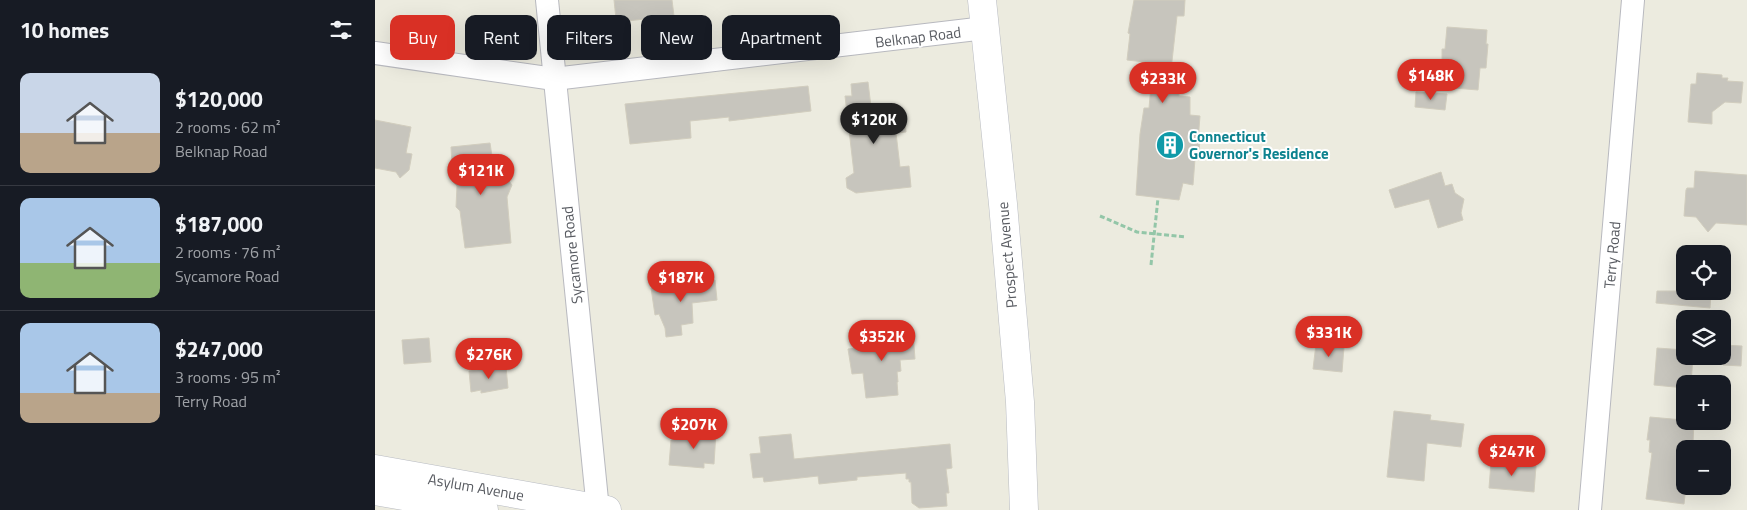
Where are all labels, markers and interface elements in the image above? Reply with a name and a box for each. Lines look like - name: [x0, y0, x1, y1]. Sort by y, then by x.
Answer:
- text: 10 homes: [20, 14, 109, 46]
- chip: Buy: [390, 15, 455, 60]
- chip: Rent: [465, 15, 537, 60]
- chip: Filters: [547, 15, 631, 60]
- chip: New: [641, 15, 712, 60]
- chip: Apartment: [722, 15, 840, 60]
- icon: filters: [327, 16, 355, 44]
- street label: Belknap Road: [874, 20, 962, 54]
- pin: $148K: [1396, 58, 1466, 101]
- pin: $233K: [1128, 62, 1198, 104]
- text: $148K: [1408, 63, 1454, 87]
- text: $233K: [1140, 66, 1186, 90]
- text: $120,000: [175, 83, 263, 115]
- icon: home: [60, 93, 120, 153]
- pin: $120K: [839, 102, 909, 145]
- text: $120K: [851, 107, 897, 131]
- text: 2 rooms · 62 m²: [175, 115, 280, 139]
- place label: Connecticut Governor's Residence: [1189, 125, 1329, 165]
- building icon: Connecticut Governor's Residence: [1155, 130, 1185, 160]
- text: Belknap Road: [175, 139, 268, 163]
- pin: $121K: [446, 154, 516, 196]
- text: $121K: [458, 158, 504, 182]
- street label: Prospect Avenue: [991, 201, 1023, 309]
- street label: Sycamore Road: [555, 205, 589, 305]
- text: $187,000: [175, 208, 263, 240]
- icon: home: [60, 218, 120, 278]
- street label: Terry Road: [1598, 220, 1626, 290]
- text: 2 rooms · 76 m²: [175, 240, 280, 264]
- map controls: [1676, 245, 1731, 495]
- button: locate: [1676, 245, 1731, 300]
- pin: $187K: [646, 260, 716, 303]
- text: Sycamore Road: [175, 264, 280, 288]
- text: $187K: [658, 265, 704, 289]
- button: layers: [1676, 310, 1731, 365]
- pin: $331K: [1294, 316, 1364, 358]
- pin: $352K: [847, 320, 917, 362]
- text: $331K: [1306, 320, 1352, 344]
- text: $352K: [859, 324, 905, 348]
- text: $247,000: [175, 333, 263, 365]
- pin: $276K: [454, 338, 524, 380]
- text: $276K: [466, 342, 512, 366]
- icon: home: [60, 343, 120, 403]
- text: 3 rooms · 95 m²: [175, 365, 280, 389]
- button: +: [1676, 375, 1731, 430]
- text: Terry Road: [175, 389, 247, 413]
- pin: $207K: [659, 408, 729, 450]
- text: $207K: [671, 412, 717, 436]
- pin: $247K: [1477, 434, 1547, 477]
- text: $247K: [1489, 439, 1535, 463]
- button: −: [1676, 440, 1731, 495]
- street label: Asylum Avenue: [426, 467, 526, 507]

